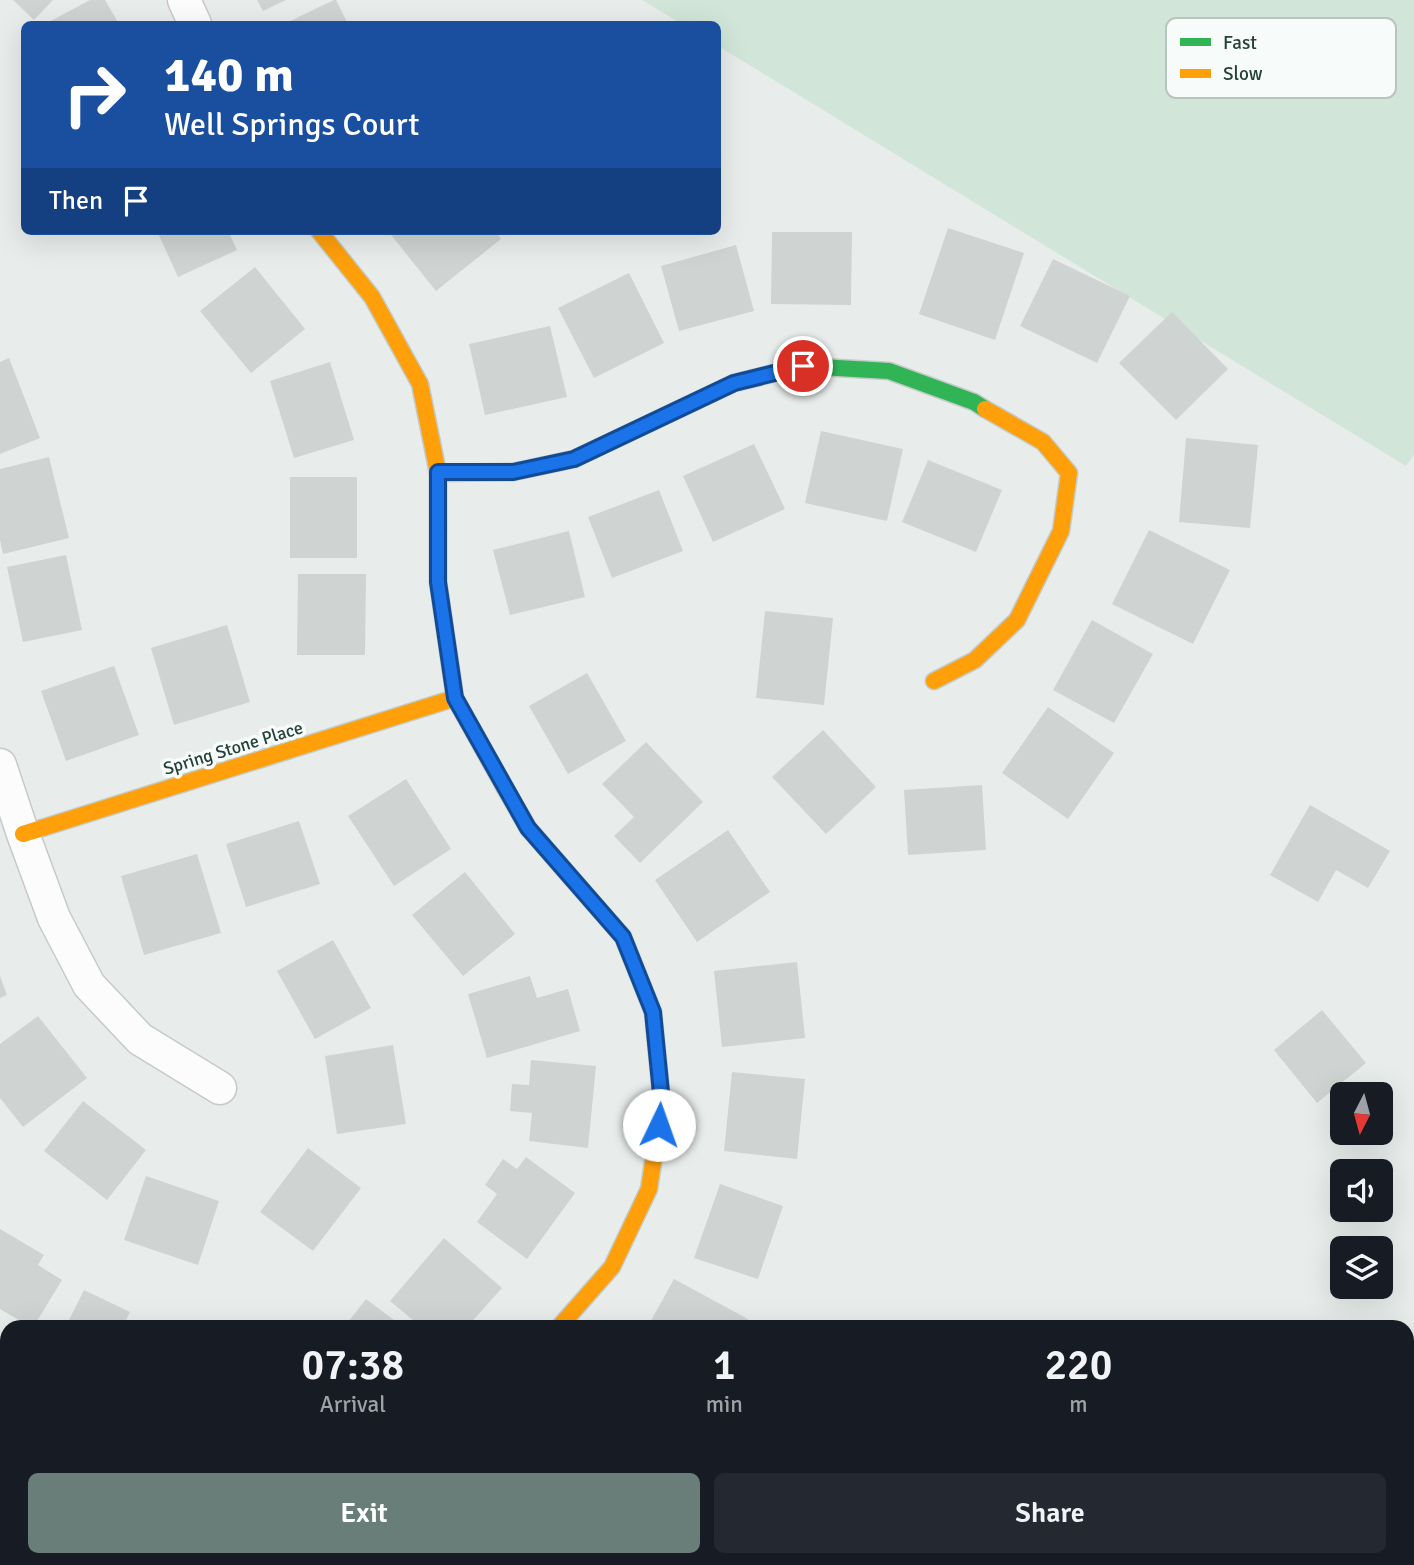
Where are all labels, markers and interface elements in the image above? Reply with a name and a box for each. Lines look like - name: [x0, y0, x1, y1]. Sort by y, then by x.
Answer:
- legend: [1166, 18, 1396, 98]
- text: Fast: [1223, 31, 1257, 55]
- text: 140 m: [164, 45, 294, 105]
- icon: right: [49, 49, 140, 140]
- text: Slow: [1223, 62, 1263, 86]
- text: Well Springs Court: [164, 105, 419, 144]
- icon: arrive: [117, 182, 155, 220]
- text: Then: [49, 185, 103, 217]
- pin: [773, 336, 833, 396]
- icon: arrive: [784, 347, 822, 385]
- street label: Spring Stone Place: [161, 716, 305, 780]
- north arrow: [1330, 1082, 1393, 1144]
- map controls: [1330, 1082, 1393, 1299]
- position arrow: [622, 1088, 696, 1162]
- button: sound: [1330, 1159, 1393, 1222]
- button: layers: [1330, 1236, 1393, 1299]
- text: 07:38: [302, 1340, 404, 1391]
- text: 1: [713, 1340, 736, 1391]
- text: 220: [1044, 1340, 1112, 1391]
- text: Arrival: [320, 1390, 386, 1419]
- text: min: [706, 1390, 743, 1419]
- text: m: [1069, 1390, 1088, 1419]
- button: Exit: [28, 1473, 700, 1553]
- button: Share: [714, 1473, 1386, 1553]

